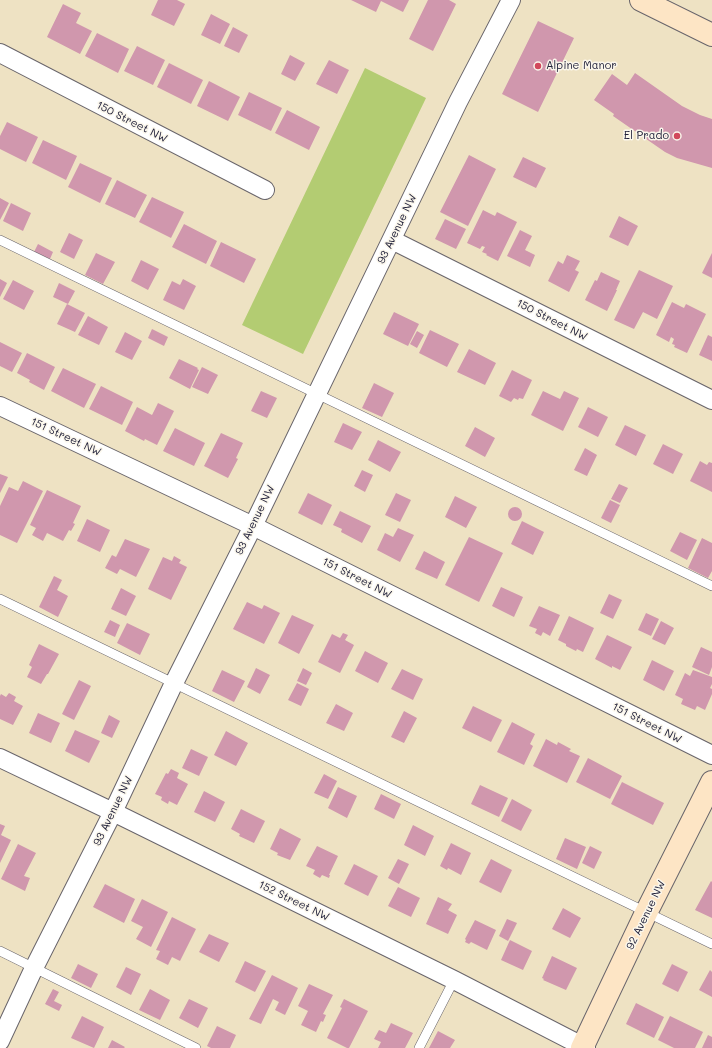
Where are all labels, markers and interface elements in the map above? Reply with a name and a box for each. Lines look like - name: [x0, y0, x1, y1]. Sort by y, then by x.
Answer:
- place label: Alpine Manor: [546, 59, 617, 73]
- marker: Alpine Manor: [533, 61, 543, 71]
- street label: 150 Street NW: [94, 98, 170, 146]
- place label: El Prado: [624, 129, 669, 143]
- marker: El Prado: [672, 131, 682, 141]
- street label: 93 Avenue NW: [374, 192, 420, 266]
- street label: 150 Street NW: [514, 296, 590, 344]
- street label: 151 Street NW: [29, 415, 103, 459]
- street label: 93 Avenue NW: [232, 483, 278, 557]
- street label: 151 Street NW: [320, 555, 394, 601]
- street label: 151 Street NW: [610, 700, 684, 746]
- street label: 93 Avenue NW: [90, 774, 136, 848]
- street label: 152 Street NW: [256, 878, 332, 924]
- street label: 92 Avenue NW: [624, 878, 668, 952]

